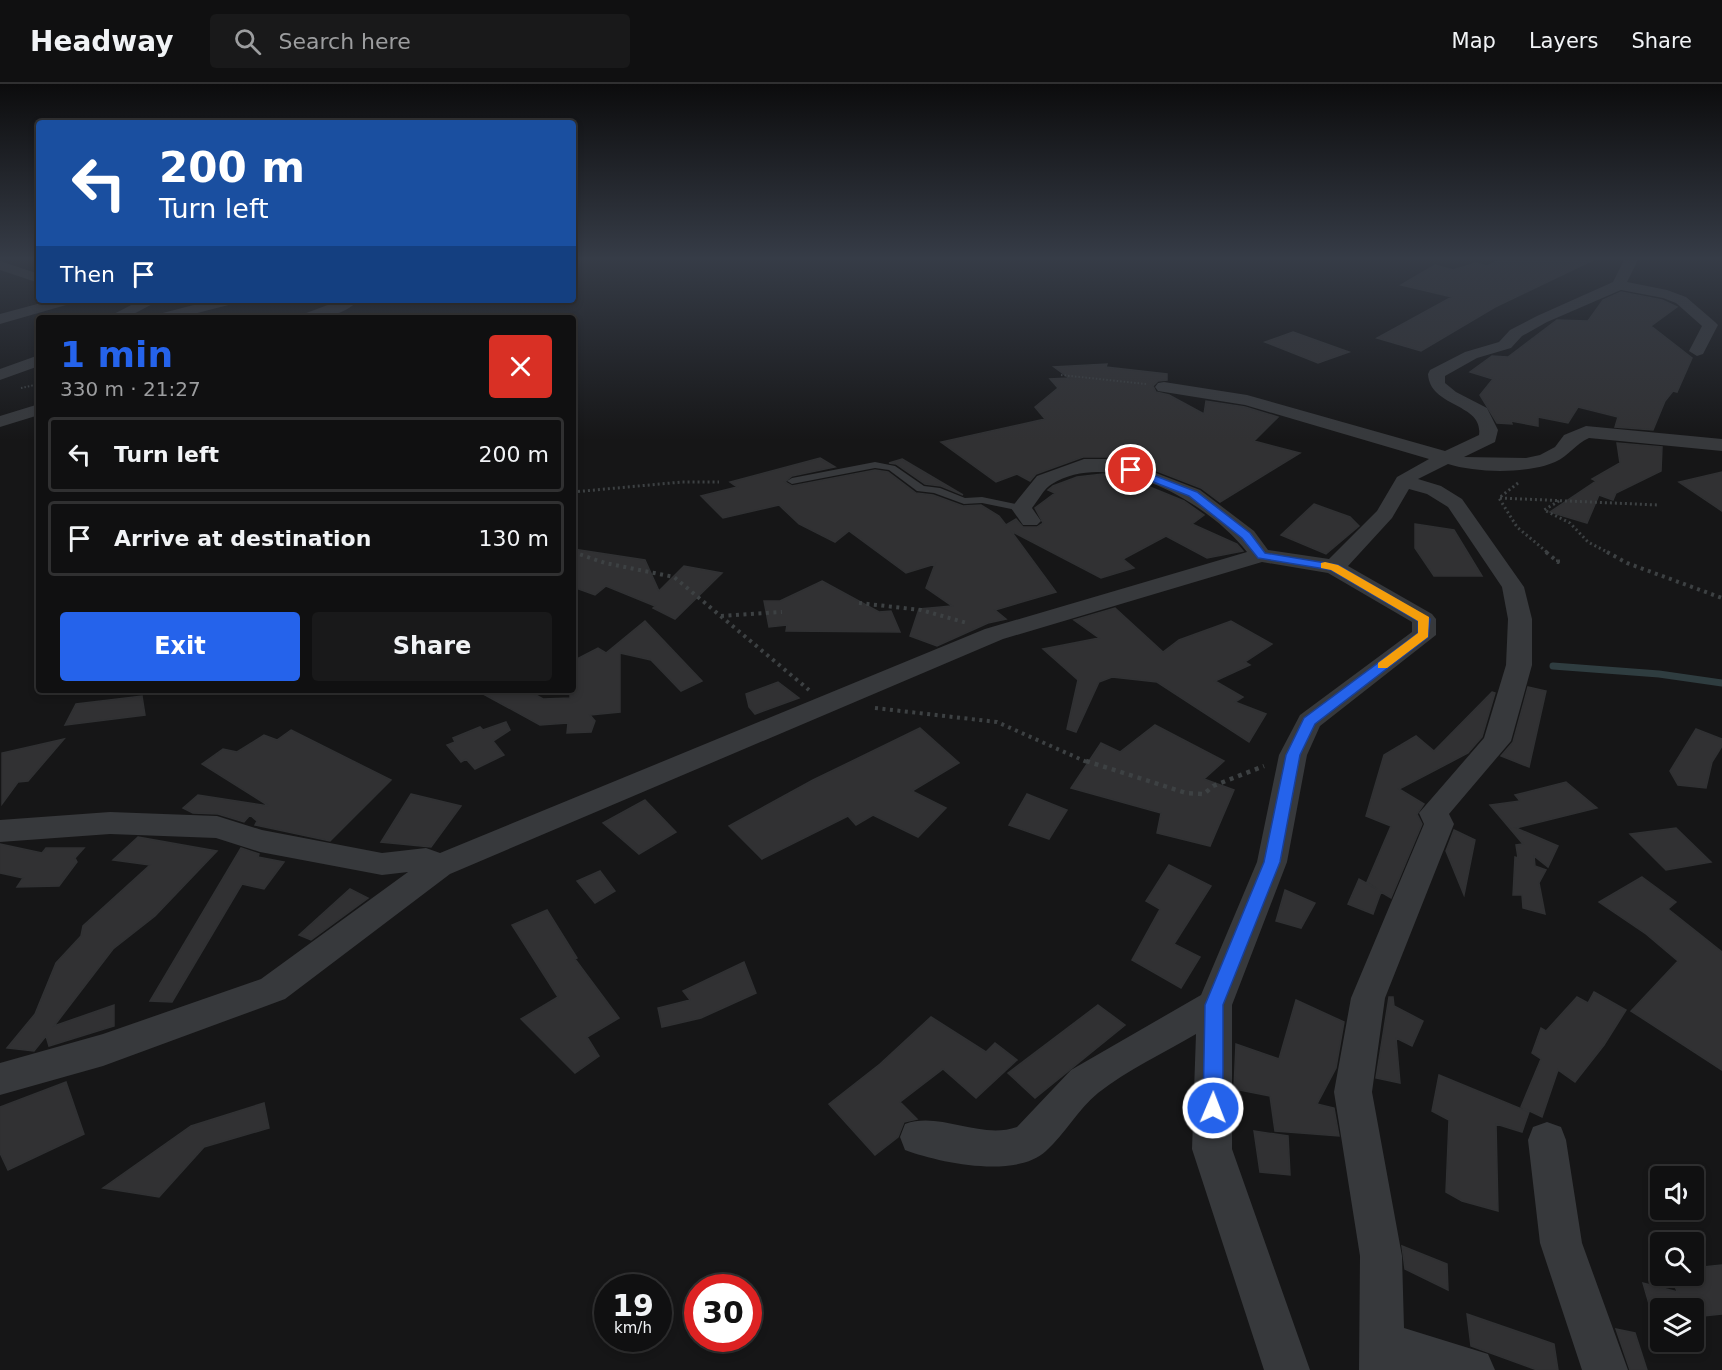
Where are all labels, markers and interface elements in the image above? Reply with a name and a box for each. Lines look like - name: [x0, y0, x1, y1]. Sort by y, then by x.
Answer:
- search box: [210, 14, 630, 68]
- text: Headway: [30, 25, 174, 58]
- icon: search: [231, 25, 264, 58]
- text: Search here: [279, 29, 411, 54]
- text: Map: [1452, 29, 1496, 53]
- text: Layers: [1529, 29, 1598, 53]
- text: Share: [1631, 29, 1692, 53]
- text: 200 m: [159, 143, 305, 192]
- icon: left: [60, 144, 138, 222]
- text: Turn left: [159, 193, 269, 224]
- icon: arrive: [127, 258, 160, 291]
- text: Then: [60, 262, 115, 287]
- text: 1 min: [60, 334, 173, 375]
- button: close: [489, 335, 552, 398]
- text: 330 m · 21:27: [60, 377, 201, 401]
- icon: left: [63, 438, 96, 471]
- text: Turn left: [114, 442, 219, 467]
- text: 200 m: [479, 442, 549, 467]
- pin: [1105, 444, 1156, 495]
- icon: arrive: [1114, 453, 1147, 486]
- icon: arrive: [63, 522, 96, 555]
- text: Arrive at destination: [114, 526, 371, 551]
- text: 130 m: [479, 526, 549, 551]
- button: Exit: [60, 612, 300, 681]
- button: Share: [312, 612, 552, 681]
- position arrow: [1181, 1076, 1245, 1140]
- map controls: [1650, 1166, 1704, 1352]
- button: sound: [1650, 1166, 1704, 1220]
- button: search: [1650, 1232, 1704, 1286]
- speed limit sign: 30: [684, 1274, 762, 1352]
- text: 19: [612, 1288, 654, 1323]
- button: layers: [1650, 1298, 1704, 1352]
- text: km/h: [614, 1319, 652, 1337]

